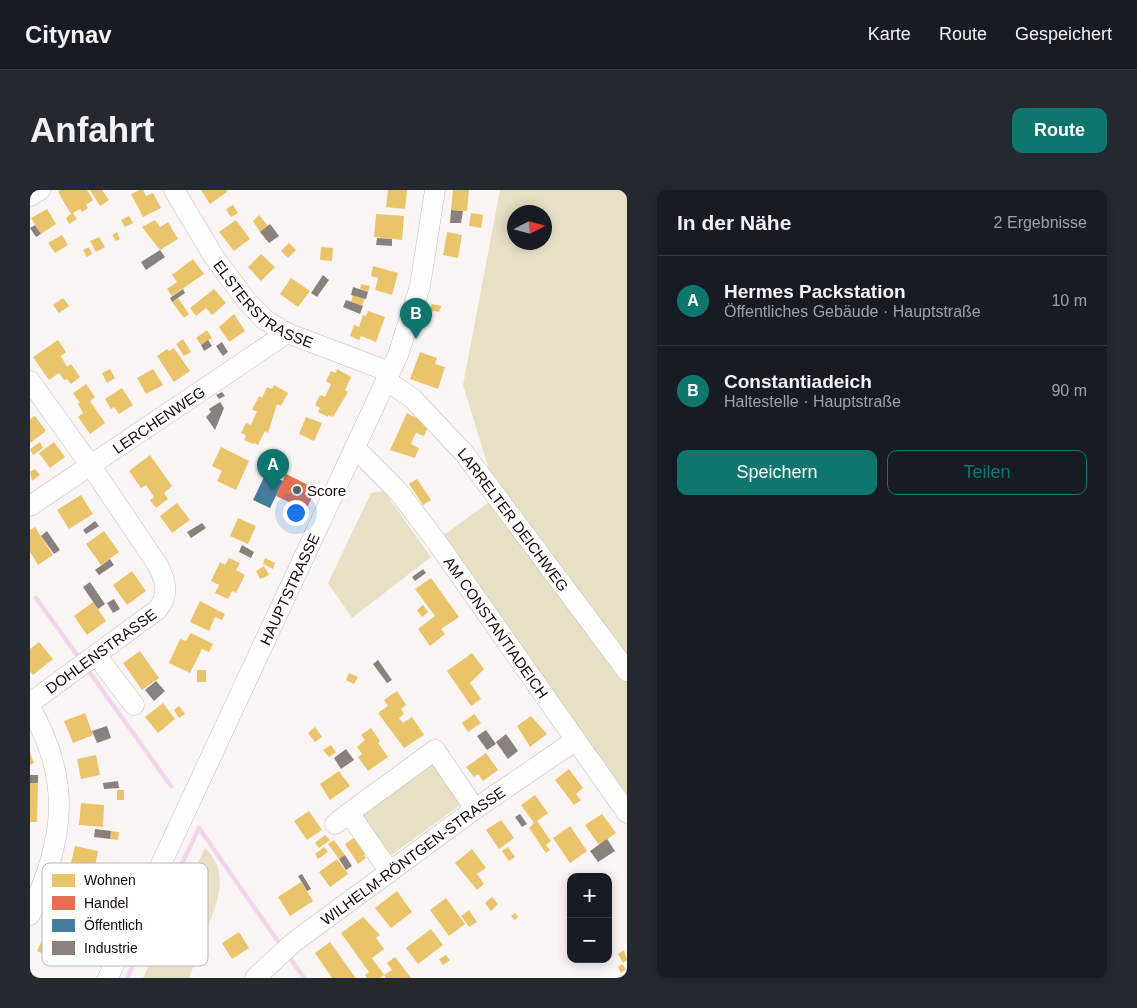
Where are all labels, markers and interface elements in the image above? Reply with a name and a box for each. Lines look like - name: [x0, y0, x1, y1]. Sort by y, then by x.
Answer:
- text: Citynav: [25, 21, 112, 48]
- text: Karte: [868, 24, 911, 44]
- text: Route: [939, 24, 987, 44]
- text: Gespeichert: [1015, 24, 1112, 44]
- button: Route: [1012, 108, 1107, 153]
- text: Anfahrt: [30, 110, 154, 149]
- north arrow: [507, 205, 552, 250]
- text: In der Nähe: [677, 211, 791, 234]
- text: 2 Ergebnisse: [994, 214, 1087, 231]
- street label: ELSTERSTRASSE: [211, 257, 316, 351]
- text: Hermes Packstation: [724, 281, 906, 302]
- text: A: [687, 292, 699, 309]
- text: 10 m: [1051, 292, 1087, 309]
- pin: B: [400, 298, 432, 339]
- text: Öffentliches Gebäude · Hauptstraße: [724, 303, 981, 320]
- text: Constantiadeich: [724, 371, 872, 392]
- street label: LERCHENWEG: [109, 382, 208, 457]
- text: B: [687, 382, 699, 399]
- text: 90 m: [1051, 382, 1087, 399]
- text: Haltestelle · Hauptstraße: [724, 393, 901, 410]
- street label: LARRELTER DEICHWEG: [455, 444, 572, 594]
- pin: A: [257, 449, 289, 490]
- button: Speichern: [677, 450, 877, 495]
- button: Teilen: [887, 450, 1087, 495]
- place label: Score: [307, 482, 346, 499]
- marker: Score: [291, 484, 303, 496]
- your location: [283, 500, 309, 526]
- street label: HAUPTSTRASSE: [256, 531, 322, 648]
- street label: AM CONSTANTIADEICH: [441, 553, 552, 701]
- street label: DOHLENSTRASSE: [42, 605, 160, 697]
- street label: WILHELM-RÖNTGEN-STRASSE: [317, 783, 508, 928]
- legend: [42, 863, 208, 966]
- text: Wohnen: [84, 872, 136, 888]
- map controls: [567, 873, 612, 963]
- button: +: [567, 873, 612, 918]
- text: Handel: [84, 895, 128, 911]
- text: Öffentlich: [84, 916, 143, 933]
- button: −: [567, 918, 612, 963]
- text: Industrie: [84, 940, 138, 956]

